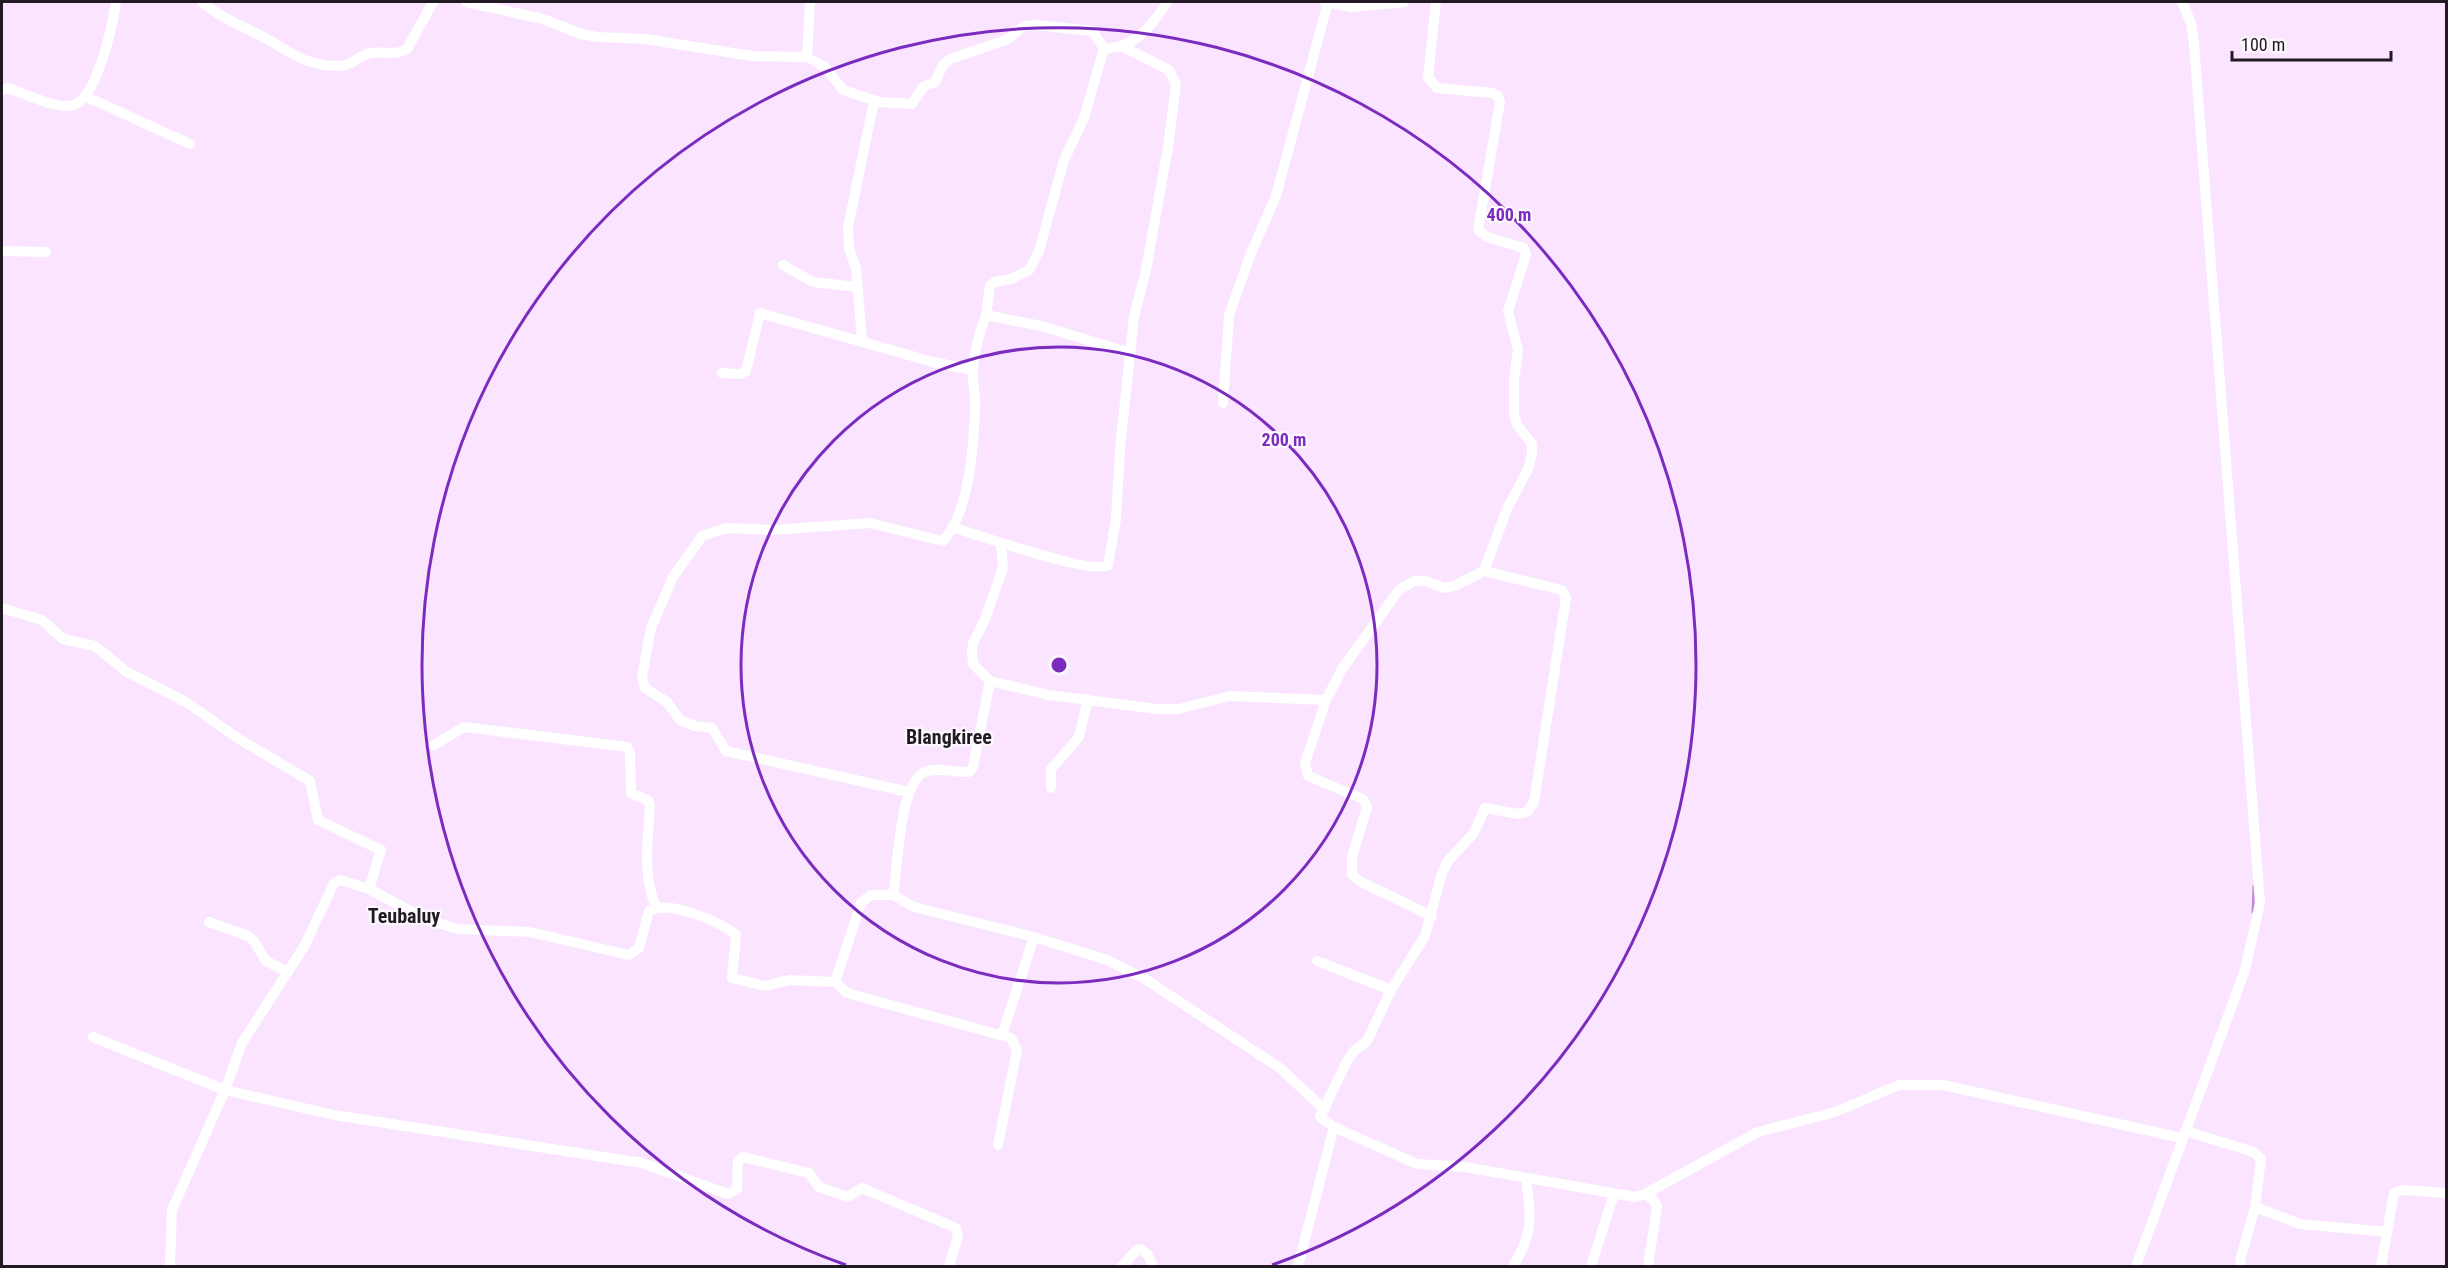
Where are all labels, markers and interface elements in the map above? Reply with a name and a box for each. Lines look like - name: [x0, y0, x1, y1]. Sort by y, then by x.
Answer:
- scale bar: [2232, 24, 2391, 62]
- text: 100 m: [2241, 34, 2285, 55]
- text: 400 m: [1487, 204, 1531, 225]
- text: 200 m: [1262, 429, 1306, 450]
- centre of rings: [1049, 655, 1069, 675]
- district label: Blangkiree: [906, 725, 992, 749]
- district label: Teubaluy: [368, 904, 440, 928]

